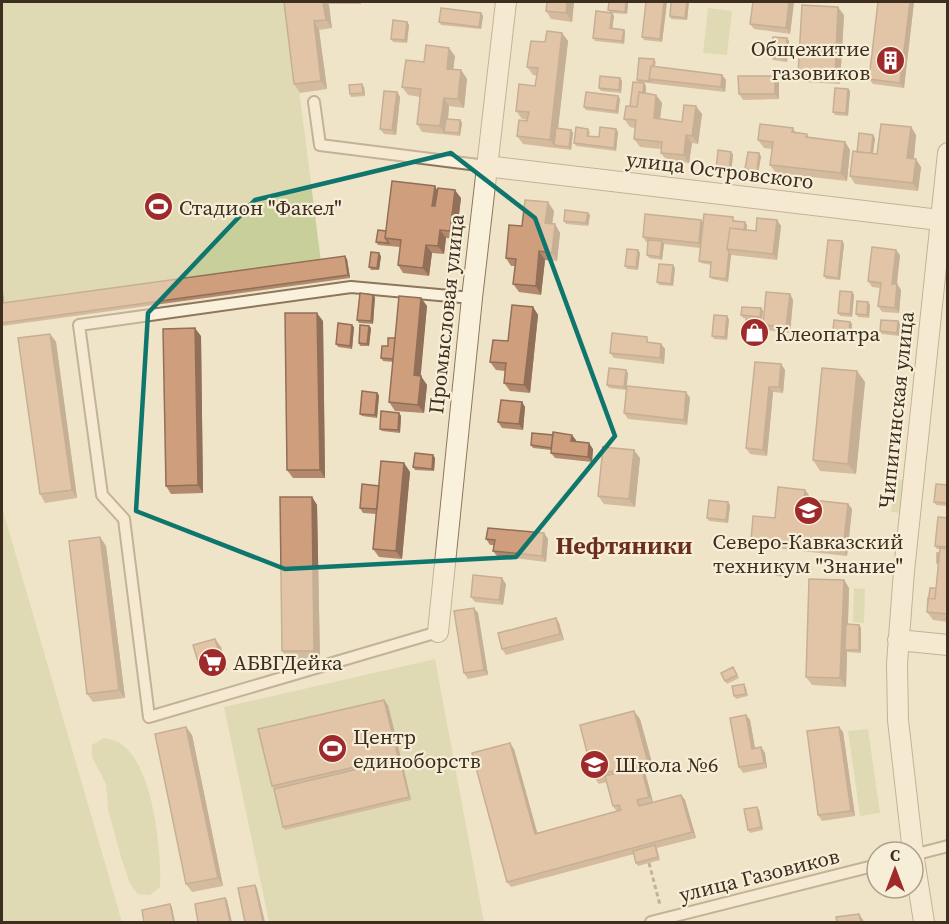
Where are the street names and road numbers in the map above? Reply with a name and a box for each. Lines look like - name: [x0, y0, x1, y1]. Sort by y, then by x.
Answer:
- street label: улица Островского: [625, 144, 815, 196]
- street label: Промысловая улица: [421, 212, 471, 415]
- street label: Чипигинская улица: [871, 310, 921, 510]
- street label: улица Газовиков: [676, 841, 842, 909]

